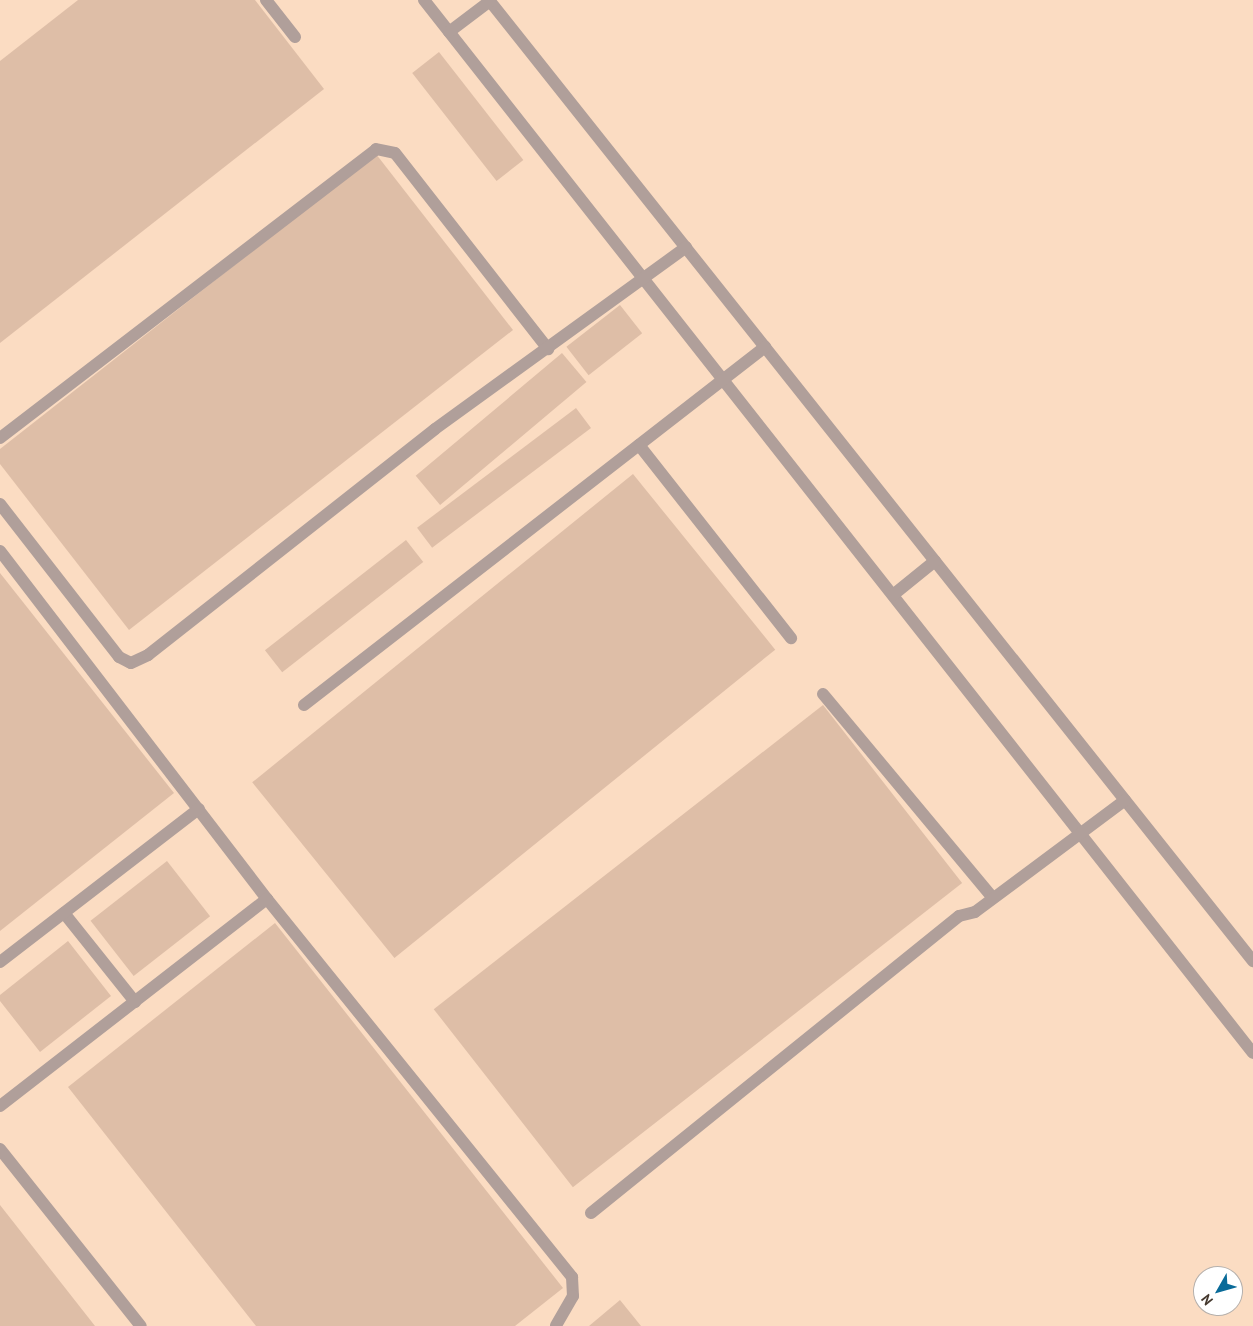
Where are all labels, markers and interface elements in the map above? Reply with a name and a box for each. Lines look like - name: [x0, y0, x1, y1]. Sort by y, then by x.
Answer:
- north arrow: [1193, 1266, 1243, 1316]
- text: N: [1197, 1290, 1217, 1309]

